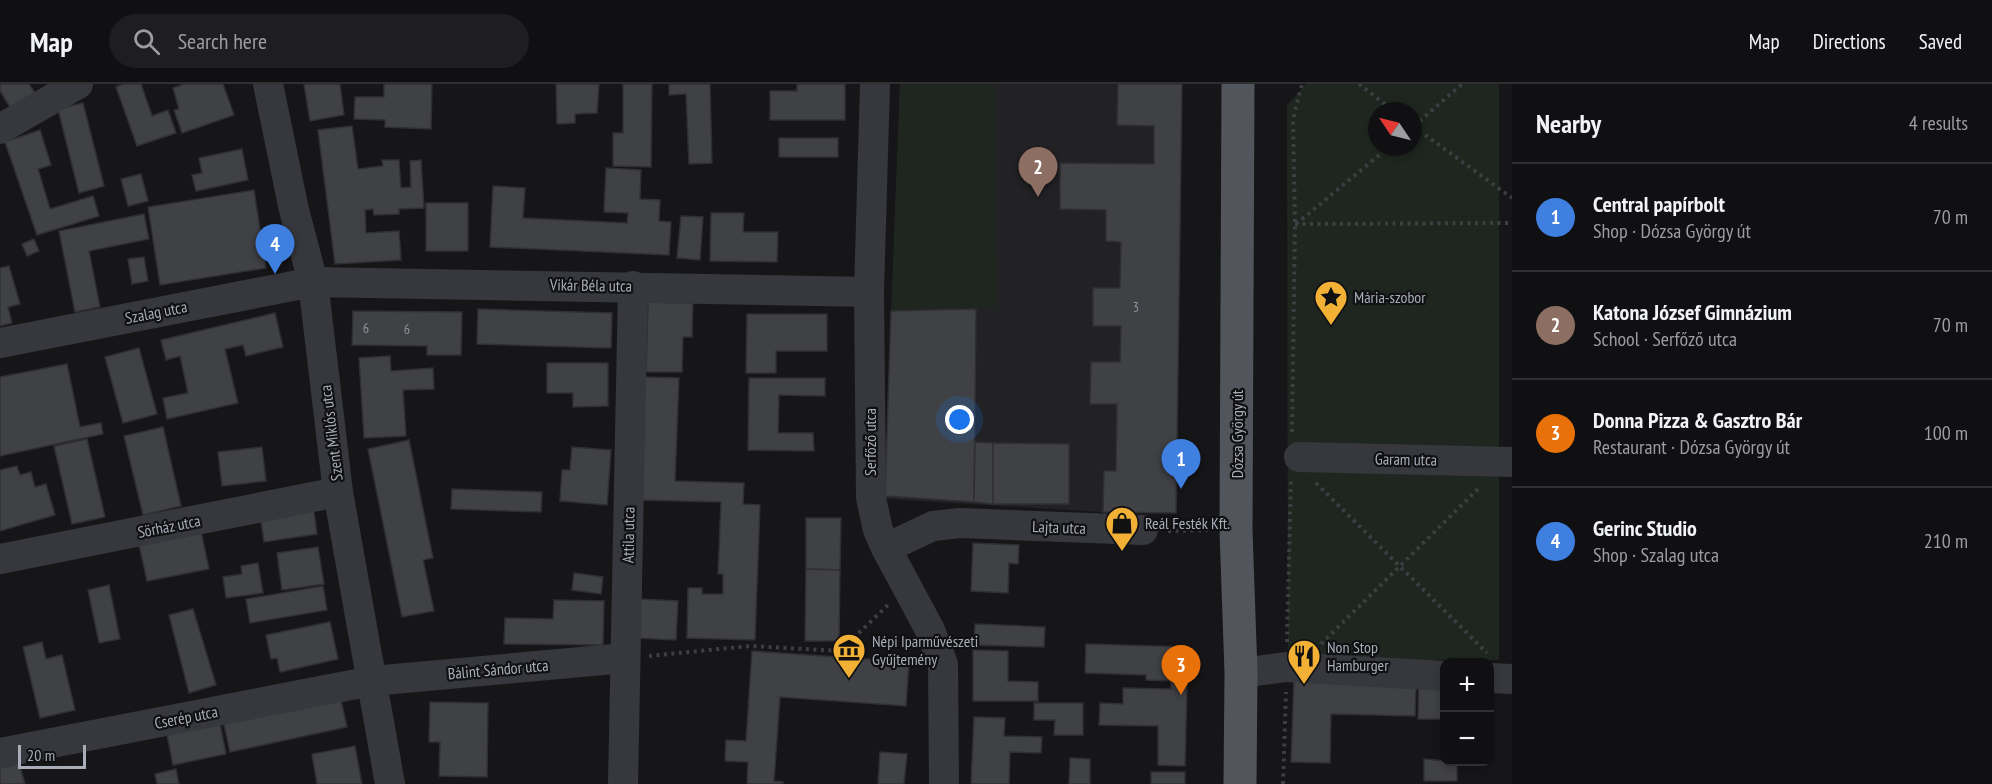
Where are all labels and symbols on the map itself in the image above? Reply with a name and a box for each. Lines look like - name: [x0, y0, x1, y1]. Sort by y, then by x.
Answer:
- north arrow: [1368, 102, 1422, 156]
- pin: 2: [1018, 147, 1058, 197]
- pin: 4: [256, 224, 294, 274]
- street label: Vikár Béla utca: [549, 274, 632, 296]
- place icon: Mária-szobor: [1313, 279, 1349, 326]
- place label: Mária-szobor: [1354, 287, 1426, 307]
- street label: Szalag utca: [123, 296, 189, 328]
- house number: 3: [1133, 298, 1139, 316]
- house number: 6: [363, 319, 369, 337]
- house number: 6: [404, 320, 410, 338]
- street label: Szent Miklós utca: [315, 384, 347, 482]
- street label: Dózsa György út: [1227, 389, 1247, 478]
- your location: [945, 405, 974, 434]
- street label: Serfőző utca: [860, 408, 880, 476]
- pin: 1: [1162, 440, 1200, 489]
- street label: Garam utca: [1375, 448, 1437, 470]
- shop icon: Reál Festék Kft.: [1104, 505, 1140, 552]
- street label: Attila utca: [618, 507, 638, 563]
- street label: Sörház utca: [136, 510, 202, 542]
- place label: Reál Festék Kft.: [1145, 513, 1230, 533]
- street label: Lajta utca: [1032, 516, 1086, 538]
- place label: Népi Iparművészeti Gyűjtemény: [872, 631, 978, 669]
- museum icon: Népi Iparművészeti Gyűjtemény: [831, 632, 867, 679]
- place label: Non Stop Hamburger: [1327, 637, 1389, 675]
- restaurant icon: Non Stop Hamburger: [1286, 638, 1322, 685]
- pin: 3: [1162, 646, 1200, 695]
- street label: Bálint Sándor utca: [447, 655, 549, 683]
- street label: Cserép utca: [153, 701, 219, 733]
- scale bar: [18, 742, 86, 770]

